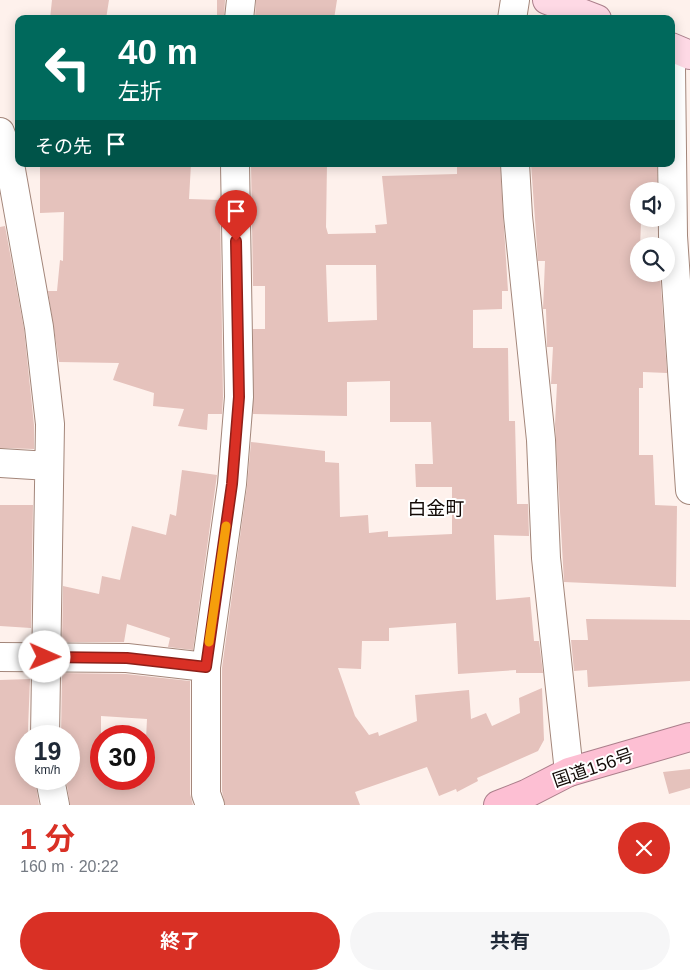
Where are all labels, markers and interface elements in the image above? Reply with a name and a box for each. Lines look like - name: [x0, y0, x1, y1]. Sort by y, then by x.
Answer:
- text: 40 m: [118, 32, 198, 71]
- icon: left: [35, 35, 100, 100]
- text: 左折: [118, 79, 162, 104]
- icon: arrive: [102, 130, 130, 158]
- text: その先: [35, 136, 92, 157]
- map controls: [630, 182, 675, 282]
- button: sound: [630, 182, 675, 227]
- pin: [215, 190, 257, 241]
- icon: arrive: [222, 197, 250, 225]
- button: search: [630, 237, 675, 282]
- district label: 白金町: [407, 498, 465, 519]
- position arrow: [18, 630, 70, 682]
- speed limit sign: 30: [90, 725, 155, 790]
- text: 19: [34, 737, 61, 765]
- street label: 国道156号: [550, 745, 636, 791]
- text: km/h: [34, 763, 61, 777]
- text: 1 分: [20, 822, 75, 855]
- button: close: [618, 822, 670, 874]
- text: 160 m · 20:22: [20, 858, 119, 875]
- button: 終了: [20, 912, 340, 970]
- button: 共有: [350, 912, 670, 970]

